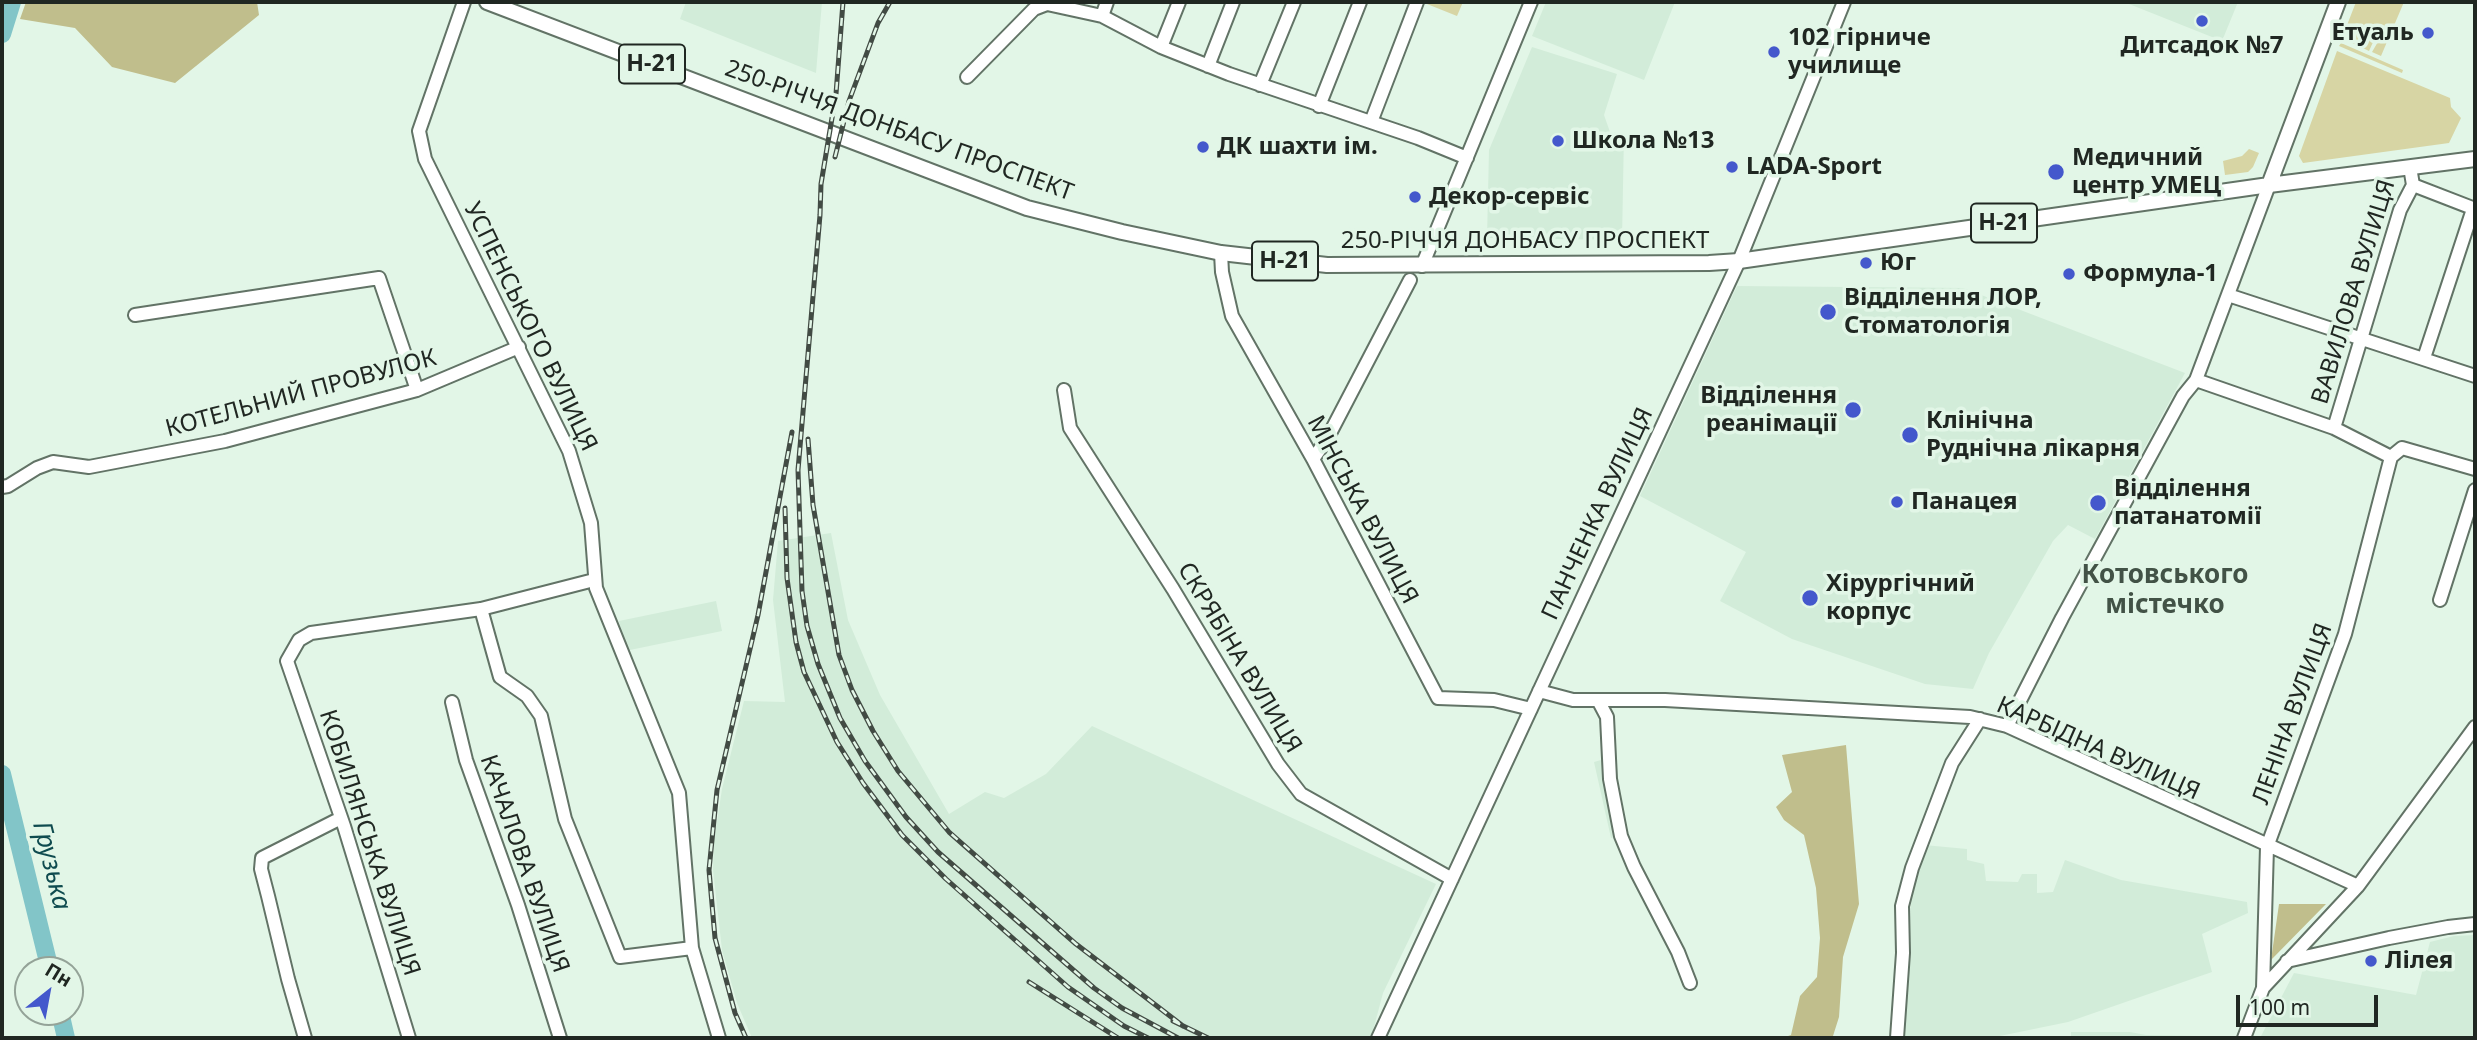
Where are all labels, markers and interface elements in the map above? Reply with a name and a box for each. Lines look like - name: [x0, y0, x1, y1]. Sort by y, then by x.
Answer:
- marker: Дитсадок №7: [2194, 13, 2210, 29]
- place label: Етуаль: [2332, 19, 2414, 47]
- place label: 102 гірниче училище: [1788, 24, 1931, 80]
- marker: Етуаль: [2420, 25, 2436, 41]
- place label: Дитсадок №7: [2120, 32, 2284, 60]
- road number: Н-21: [619, 44, 685, 83]
- marker: 102 гірниче училище: [1766, 44, 1782, 60]
- street label: 250-РІЧЧЯ ДОНБАСУ ПРОСПЕКТ: [721, 54, 1077, 208]
- place label: Школа №13: [1572, 127, 1714, 155]
- place label: ДК шахти ім.: [1217, 133, 1378, 161]
- marker: Школа №13: [1550, 133, 1566, 149]
- marker: ДК шахти ім.: [1195, 139, 1211, 155]
- place label: Медичний центр УМЕЦ: [2072, 144, 2221, 200]
- place label: LADA-Sport: [1746, 153, 1882, 181]
- marker: LADA-Sport: [1724, 159, 1740, 175]
- marker: Медичний центр УМЕЦ: [2046, 162, 2066, 182]
- street label: ВАВИЛОВА ВУЛИЦЯ: [2306, 176, 2402, 408]
- place label: Декор-сервіс: [1429, 183, 1590, 211]
- marker: Декор-сервіс: [1407, 189, 1423, 205]
- street label: УСПЕНСЬКОГО ВУЛИЦЯ: [457, 198, 603, 456]
- road number: Н-21: [1971, 204, 2037, 243]
- street label: 250-РІЧЧЯ ДОНБАСУ ПРОСПЕКТ: [1341, 227, 1709, 255]
- road number: Н-21: [1252, 242, 1318, 280]
- place label: Юг: [1880, 249, 1916, 277]
- marker: Юг: [1858, 255, 1874, 271]
- place label: Формула-1: [2083, 260, 2218, 288]
- marker: Формула-1: [2061, 266, 2077, 282]
- place label: Відділення ЛОР, Стоматологія: [1844, 284, 2042, 340]
- marker: Відділення ЛОР, Стоматологія: [1818, 302, 1838, 322]
- street label: КОТЕЛЬНИЙ ПРОВУЛОК: [162, 344, 440, 444]
- place label: Відділення реанімації: [1700, 382, 1837, 438]
- marker: Відділення реанімації: [1843, 400, 1863, 420]
- street label: ПАНЧЕНКА ВУЛИЦЯ: [1536, 403, 1660, 625]
- place label: Клінічна Руднічна лікарня: [1926, 407, 2140, 463]
- street label: МІНСЬКА ВУЛИЦЯ: [1300, 411, 1424, 609]
- marker: Клінічна Руднічна лікарня: [1900, 425, 1920, 445]
- place label: Відділення патанатомії: [2114, 475, 2261, 531]
- place label: Панацея: [1911, 488, 2018, 516]
- marker: Відділення патанатомії: [2088, 493, 2108, 513]
- marker: Панацея: [1889, 494, 1905, 510]
- street label: СКРЯБІНА ВУЛИЦЯ: [1171, 557, 1307, 759]
- district label: Котовського містечко: [2082, 560, 2248, 622]
- place label: Хірургічний корпус: [1826, 570, 1975, 626]
- marker: Хірургічний корпус: [1800, 588, 1820, 608]
- street label: ЛЕНІНА ВУЛИЦЯ: [2247, 620, 2339, 808]
- street label: КАРБІДНА ВУЛИЦЯ: [1992, 691, 2204, 807]
- street label: КОБИЛЯНСЬКА ВУЛИЦЯ: [312, 706, 426, 980]
- street label: КАЧАЛОВА ВУЛИЦЯ: [473, 751, 575, 977]
- water label: Грузька: [25, 818, 77, 914]
- place label: Лілея: [2385, 947, 2453, 975]
- marker: Лілея: [2363, 953, 2379, 969]
- north arrow: [14, 956, 84, 1026]
- text: Пн: [41, 957, 77, 993]
- scale bar: [2239, 981, 2381, 1025]
- text: 100 m: [2249, 993, 2310, 1021]

